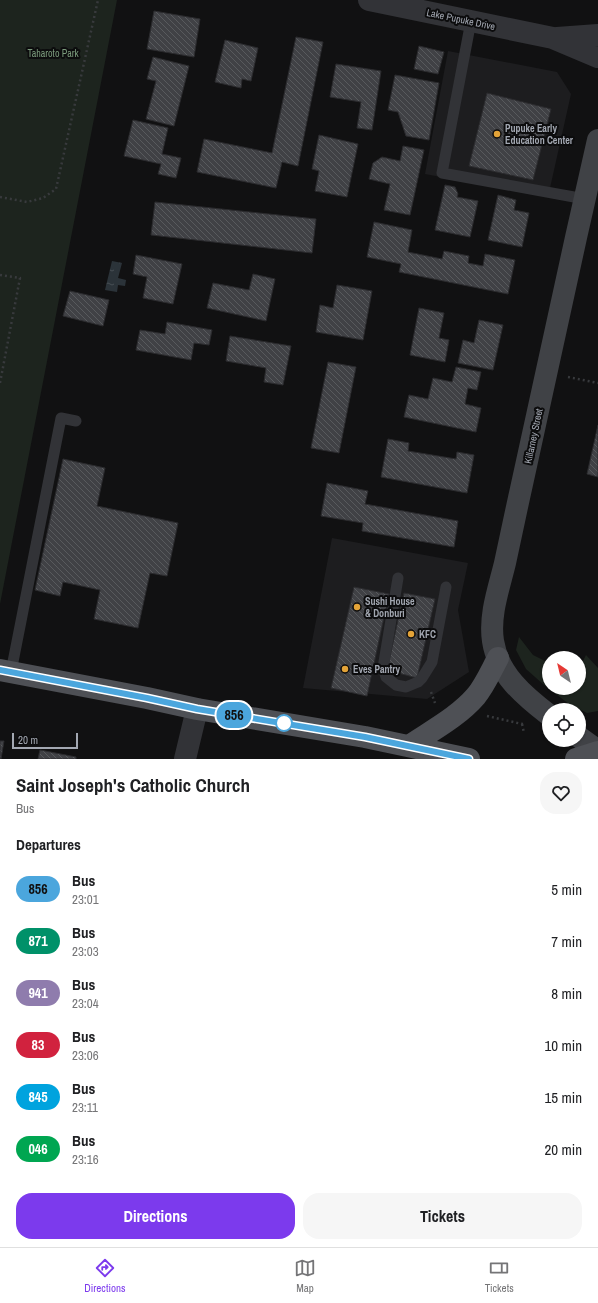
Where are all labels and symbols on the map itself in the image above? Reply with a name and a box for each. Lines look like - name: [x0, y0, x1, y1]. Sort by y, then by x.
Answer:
- street label: Lake Pupuke Drive: [425, 6, 497, 33]
- park label: Taharoto Park: [27, 47, 80, 60]
- place label: Pupuke Early Education Center: [505, 122, 574, 147]
- marker: Pupuke Early Education Center: [492, 129, 502, 139]
- street label: Killarney Street: [521, 407, 546, 465]
- place label: Sushi House & Donburi: [365, 595, 415, 620]
- marker: Sushi House & Donburi: [352, 602, 362, 612]
- place label: KFC: [419, 628, 436, 641]
- marker: KFC: [406, 629, 416, 639]
- north arrow: [542, 651, 586, 695]
- place label: Eves Pantry: [353, 663, 400, 676]
- marker: Eves Pantry: [340, 664, 350, 674]
- line badge: 856: [211, 702, 257, 728]
- unlabelled marker: [275, 714, 293, 732]
- scale bar: [12, 731, 78, 750]

